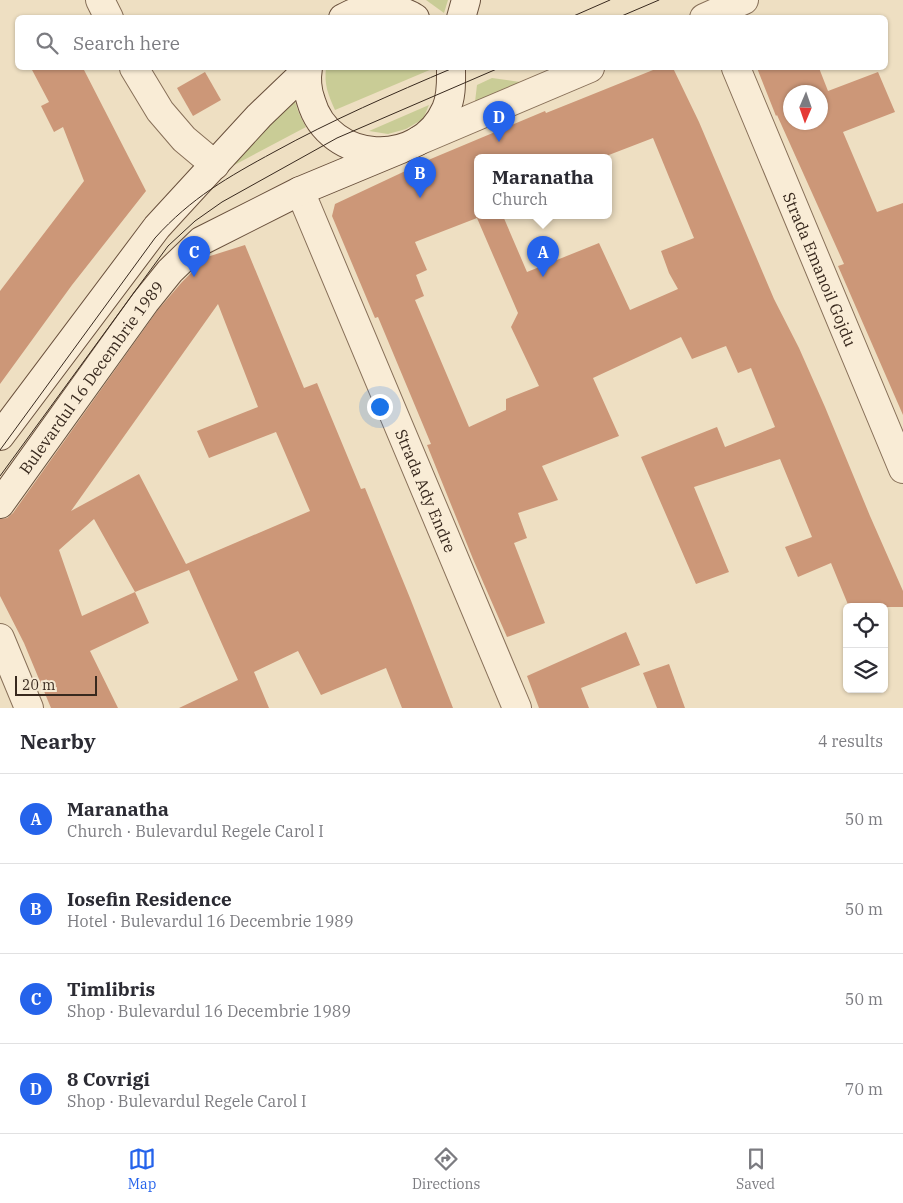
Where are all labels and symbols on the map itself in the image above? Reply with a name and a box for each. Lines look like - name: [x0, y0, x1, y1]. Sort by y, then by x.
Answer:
- north arrow: [783, 85, 828, 130]
- pin: D: [483, 101, 515, 142]
- pin: B: [404, 157, 436, 198]
- street label: Strada Emanoil Gojdu: [779, 189, 861, 349]
- pin: C: [178, 236, 210, 277]
- pin: A: [527, 236, 559, 277]
- street label: Bulevardul 16 Decembrie 1989: [15, 277, 168, 478]
- your location: [367, 394, 393, 420]
- street label: Strada Ady Endre: [391, 426, 461, 555]
- scale bar: [15, 673, 98, 696]

